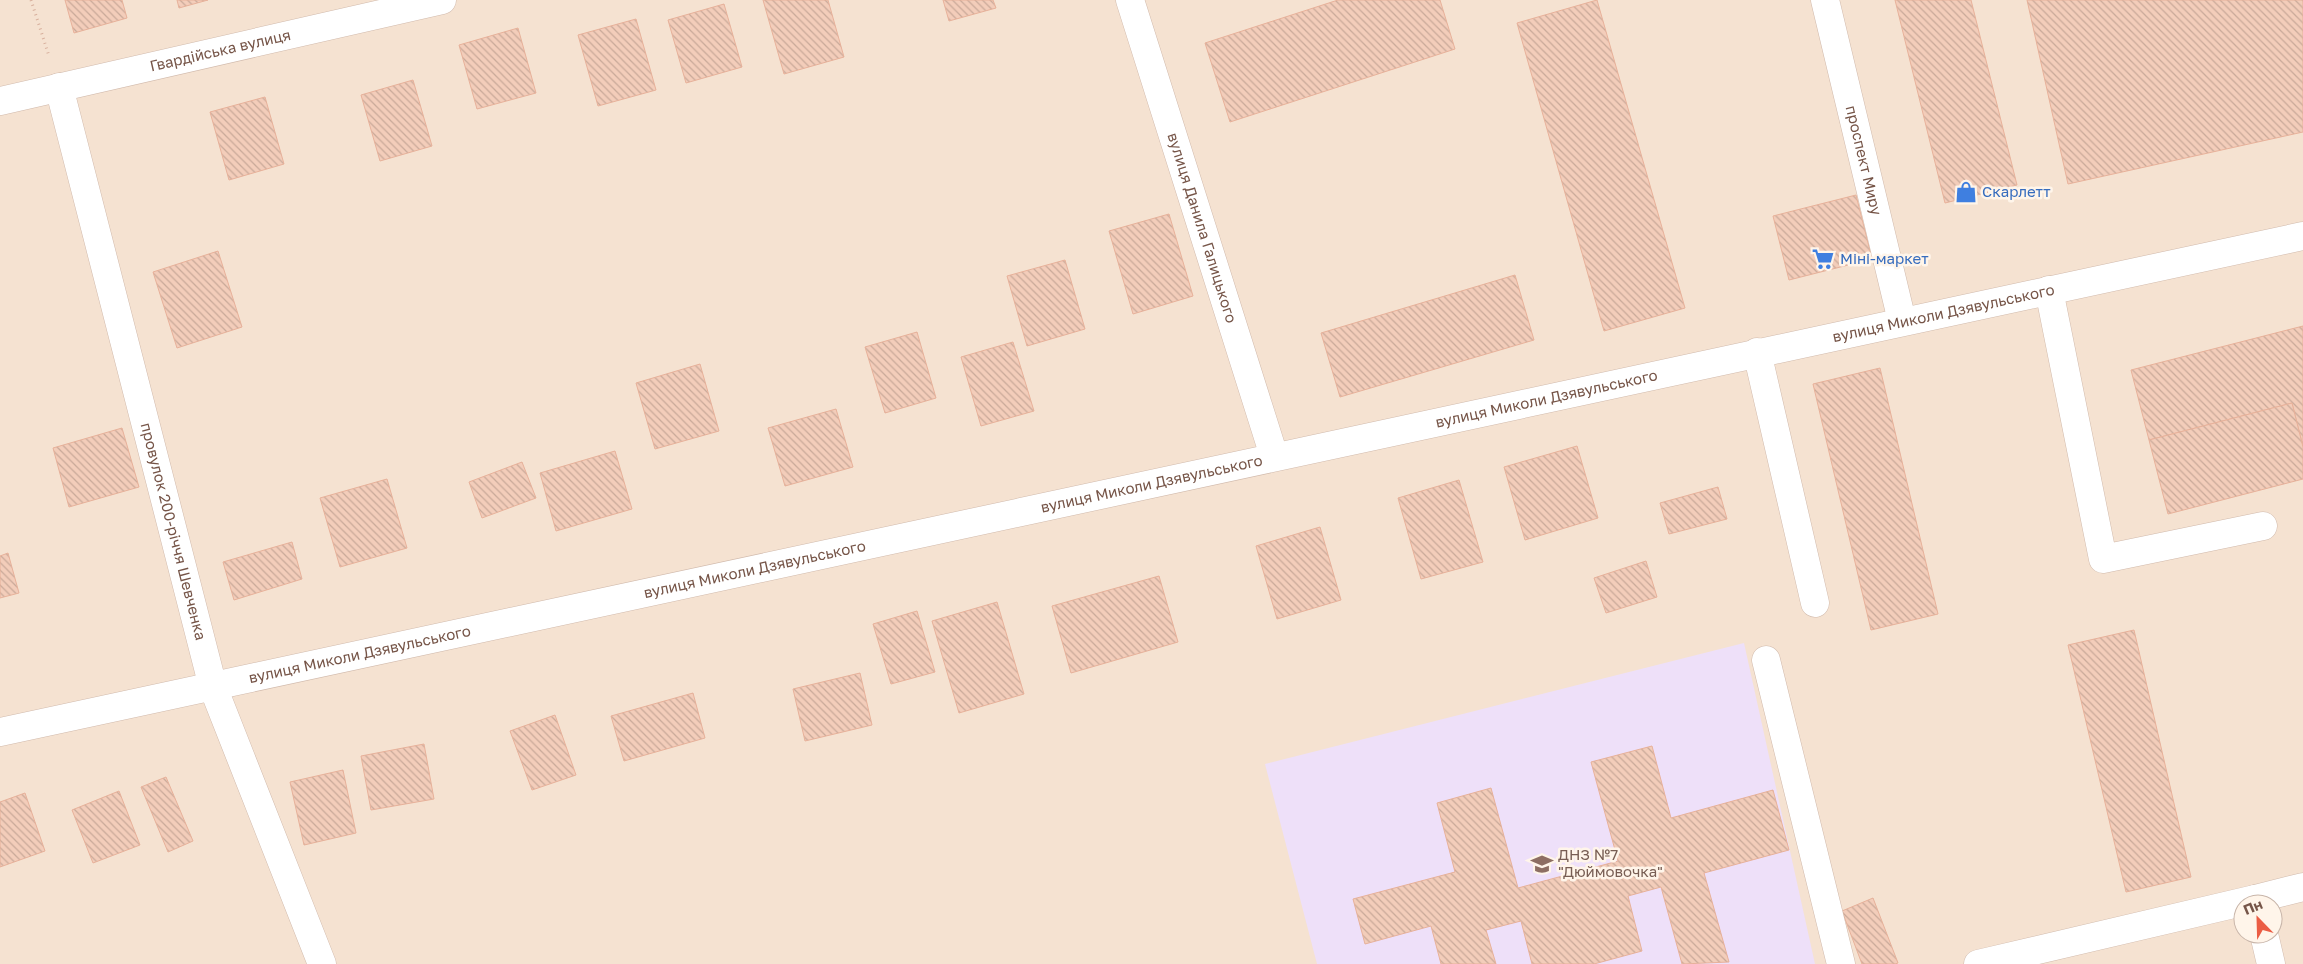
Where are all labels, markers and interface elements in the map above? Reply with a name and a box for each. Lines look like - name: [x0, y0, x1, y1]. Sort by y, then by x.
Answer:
- street label: Гвардійська вулиця: [148, 25, 292, 75]
- street label: проспект Миру: [1843, 103, 1886, 218]
- street label: вулиця Данила Галицького: [1164, 130, 1241, 325]
- shop icon: Скарлетт: [1953, 179, 1979, 205]
- place label: Скарлетт: [1982, 182, 2051, 200]
- supermarket icon: Міні-маркет: [1810, 246, 1836, 272]
- place label: Міні-маркет: [1840, 249, 1929, 267]
- street label: вулиця Миколи Дзявульського: [1831, 280, 2056, 345]
- street label: вулиця Миколи Дзявульського: [1434, 365, 1659, 431]
- street label: провулок 200-річчя Шевченка: [138, 421, 211, 642]
- street label: вулиця Миколи Дзявульського: [1039, 450, 1264, 516]
- street label: вулиця Миколи Дзявульського: [642, 536, 867, 601]
- street label: вулиця Миколи Дзявульського: [247, 621, 472, 686]
- place label: ДНЗ №7 "Дюймовочка": [1558, 845, 1663, 880]
- school or university icon: ДНЗ №7 "Дюймовочка": [1529, 851, 1555, 877]
- north arrow: [2233, 894, 2283, 944]
- text: Пн: [2241, 895, 2265, 918]

